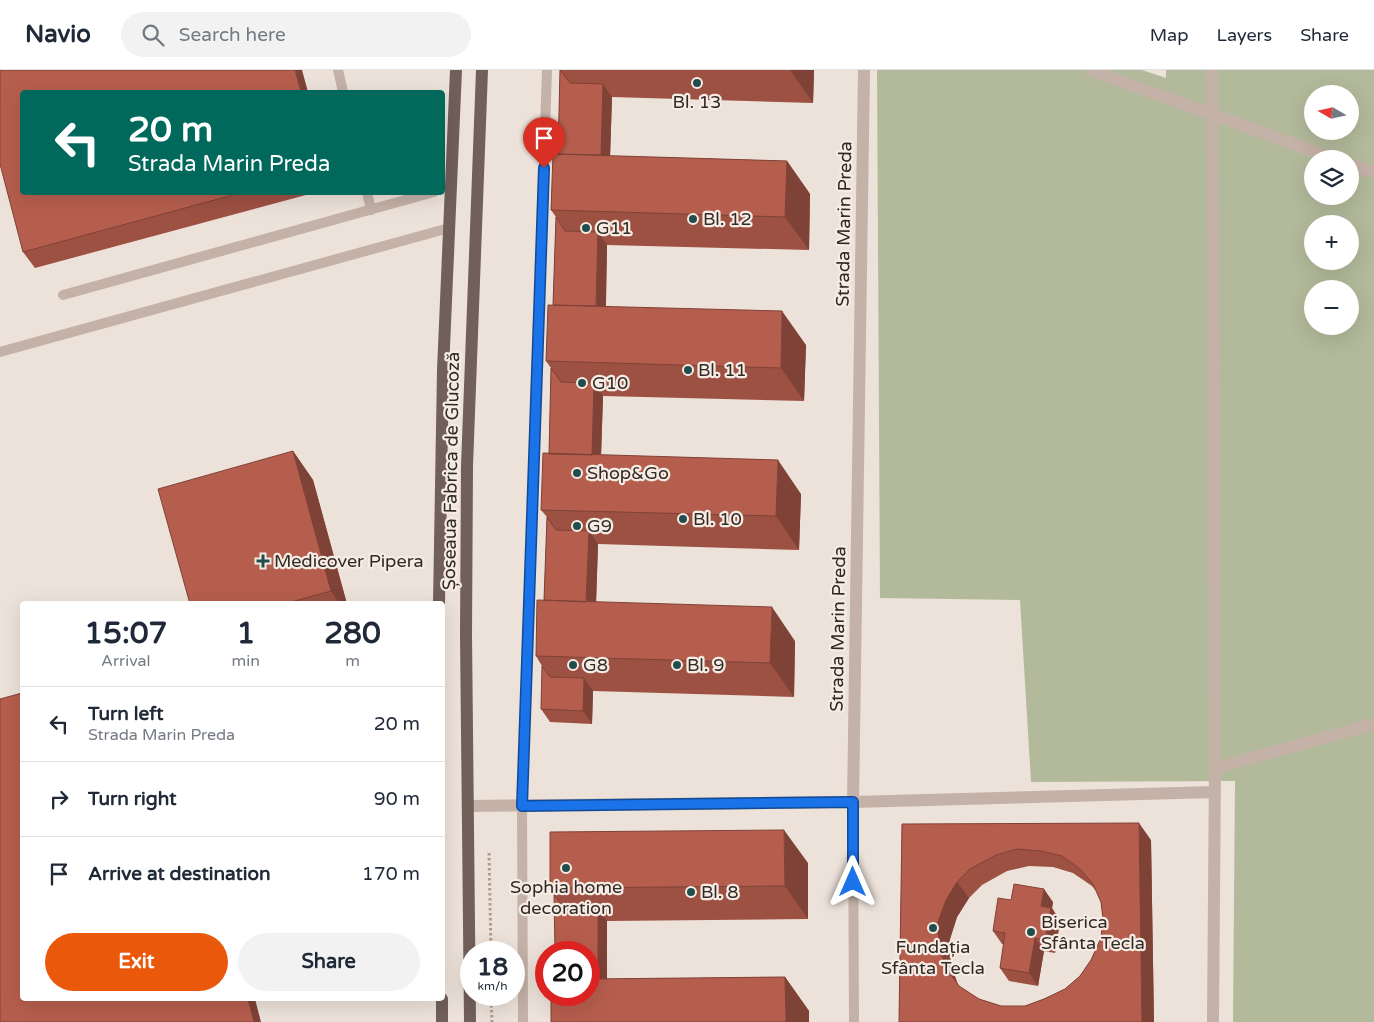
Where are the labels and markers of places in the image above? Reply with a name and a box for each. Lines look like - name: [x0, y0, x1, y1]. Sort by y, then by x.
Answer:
- marker: Bl. 13: [691, 77, 703, 89]
- place label: Bl. 13: [673, 91, 721, 113]
- pin: [523, 117, 565, 168]
- place label: Bl. 12: [703, 208, 752, 230]
- marker: Bl. 12: [687, 213, 699, 225]
- place label: G11: [596, 217, 632, 239]
- marker: G11: [580, 222, 592, 234]
- place label: Bl. 11: [698, 359, 747, 381]
- marker: Bl. 11: [682, 364, 694, 376]
- place label: G10: [592, 372, 628, 394]
- marker: G10: [576, 377, 588, 389]
- place label: Shop&Go: [587, 462, 669, 484]
- marker: Shop&Go: [571, 467, 583, 479]
- place label: Bl. 10: [693, 508, 742, 530]
- marker: Bl. 10: [677, 513, 689, 525]
- place label: G9: [587, 515, 612, 537]
- marker: G9: [571, 520, 583, 532]
- place label: Medicover Pipera: [274, 550, 424, 572]
- marker: Medicover Pipera: [256, 554, 270, 568]
- place label: G8: [583, 654, 608, 676]
- place label: Bl. 9: [687, 654, 725, 676]
- marker: G8: [567, 659, 579, 671]
- marker: Bl. 9: [671, 659, 683, 671]
- marker: Sophia home decoration: [560, 862, 572, 874]
- place label: Sophia home decoration: [510, 876, 622, 919]
- place label: Bl. 8: [701, 881, 739, 903]
- marker: Bl. 8: [685, 886, 697, 898]
- place label: Biserica Sfânta Tecla: [1041, 911, 1145, 954]
- marker: Fundația Sfânta Tecla: [927, 922, 939, 934]
- marker: Biserica Sfânta Tecla: [1025, 926, 1037, 938]
- place label: Fundația Sfânta Tecla: [881, 936, 985, 979]

